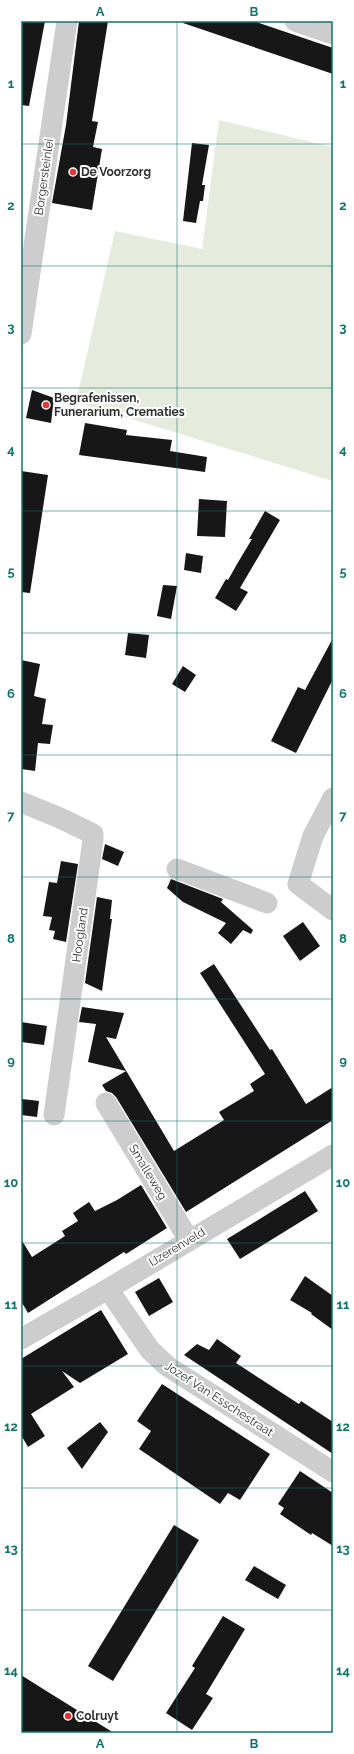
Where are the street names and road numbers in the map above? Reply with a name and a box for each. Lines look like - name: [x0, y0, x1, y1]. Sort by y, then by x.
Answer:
- street label: Borgersteinlei: [32, 138, 56, 216]
- street label: Hoogland: [69, 907, 91, 963]
- street label: Smalleweg: [126, 1142, 170, 1202]
- street label: IJzerenveld: [146, 1225, 208, 1269]
- street label: Jozef Van Esschestraat: [162, 1359, 276, 1439]

